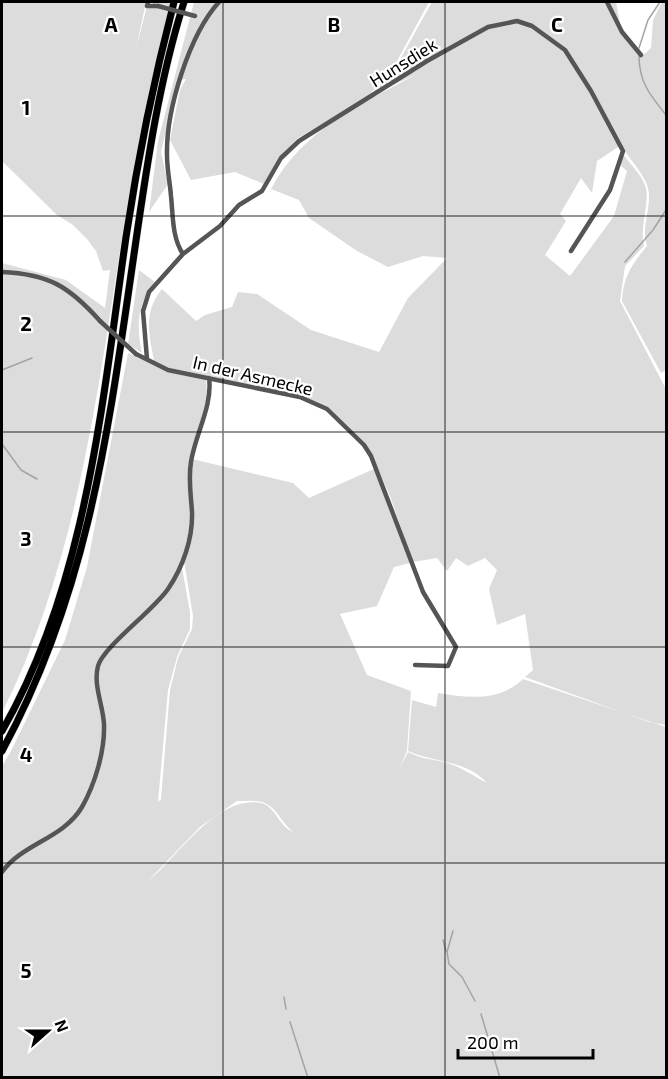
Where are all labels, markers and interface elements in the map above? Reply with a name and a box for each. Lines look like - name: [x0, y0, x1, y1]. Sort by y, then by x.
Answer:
- text: A: [104, 12, 118, 36]
- text: B: [328, 12, 340, 36]
- text: C: [551, 12, 563, 36]
- street label: Hunsdiek: [365, 33, 441, 91]
- text: 1: [22, 95, 30, 119]
- text: 2: [20, 311, 32, 335]
- street label: In der Asmecke: [191, 350, 315, 400]
- text: 3: [20, 526, 32, 550]
- text: 4: [20, 742, 33, 766]
- text: 5: [20, 958, 32, 982]
- north arrow: [18, 1001, 78, 1061]
- text: N: [52, 1017, 73, 1034]
- scale bar: [458, 1022, 593, 1060]
- text: 200 m: [467, 1031, 519, 1053]

